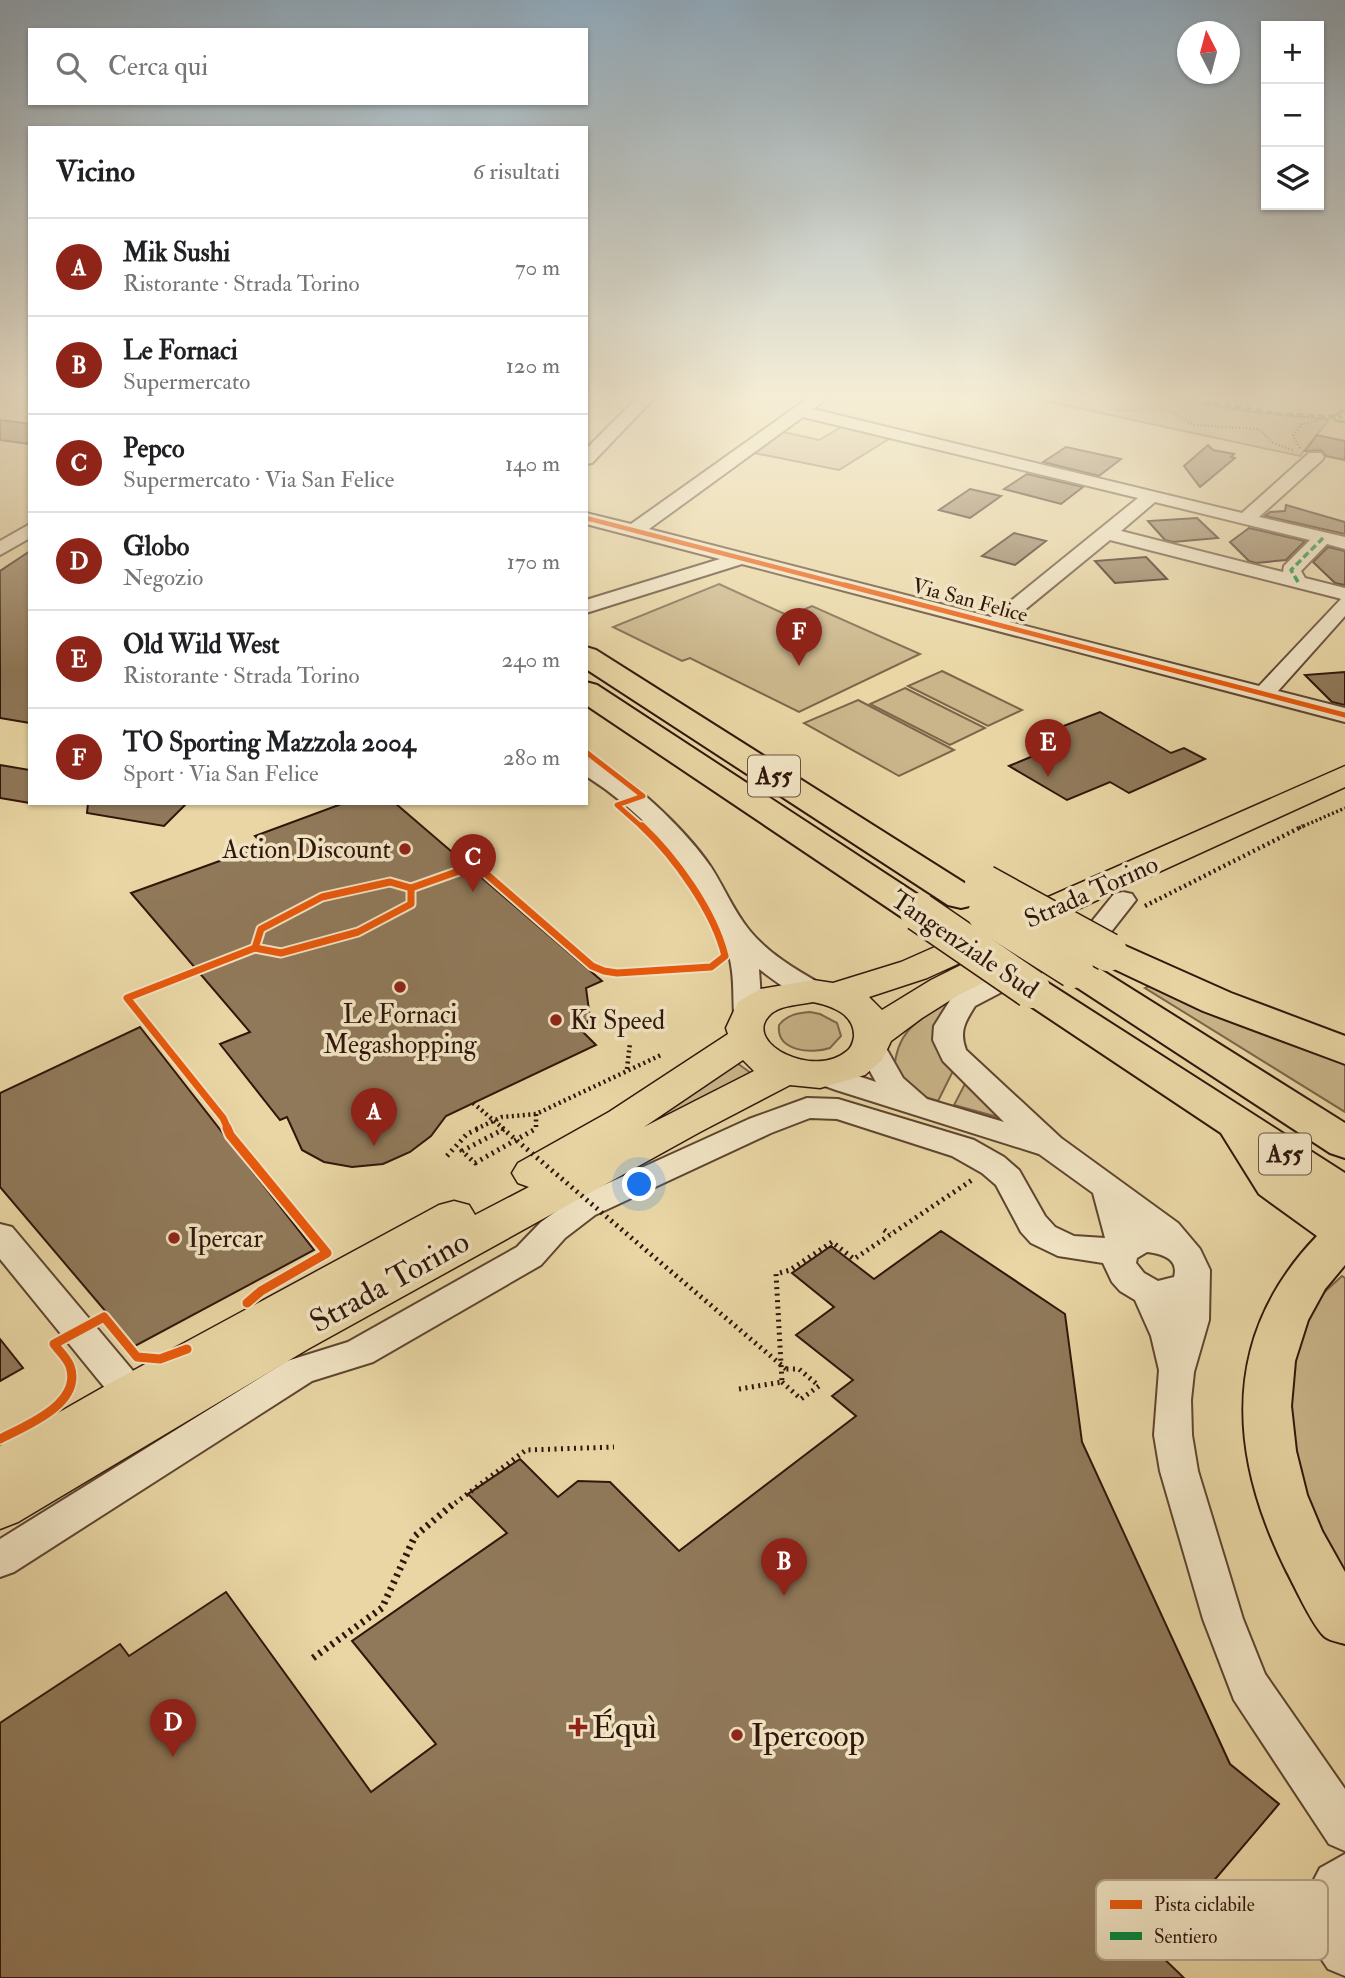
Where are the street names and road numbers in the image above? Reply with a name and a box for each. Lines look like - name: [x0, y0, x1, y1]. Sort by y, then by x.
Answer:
- street label: Via San Felice: [909, 572, 1031, 629]
- road number: A55: [748, 756, 800, 796]
- street label: Strada Torino: [1020, 848, 1163, 936]
- street label: Tangenziale Sud: [885, 884, 1045, 1006]
- road number: A55: [1259, 1134, 1311, 1174]
- street label: Strada Torino: [303, 1222, 476, 1342]

